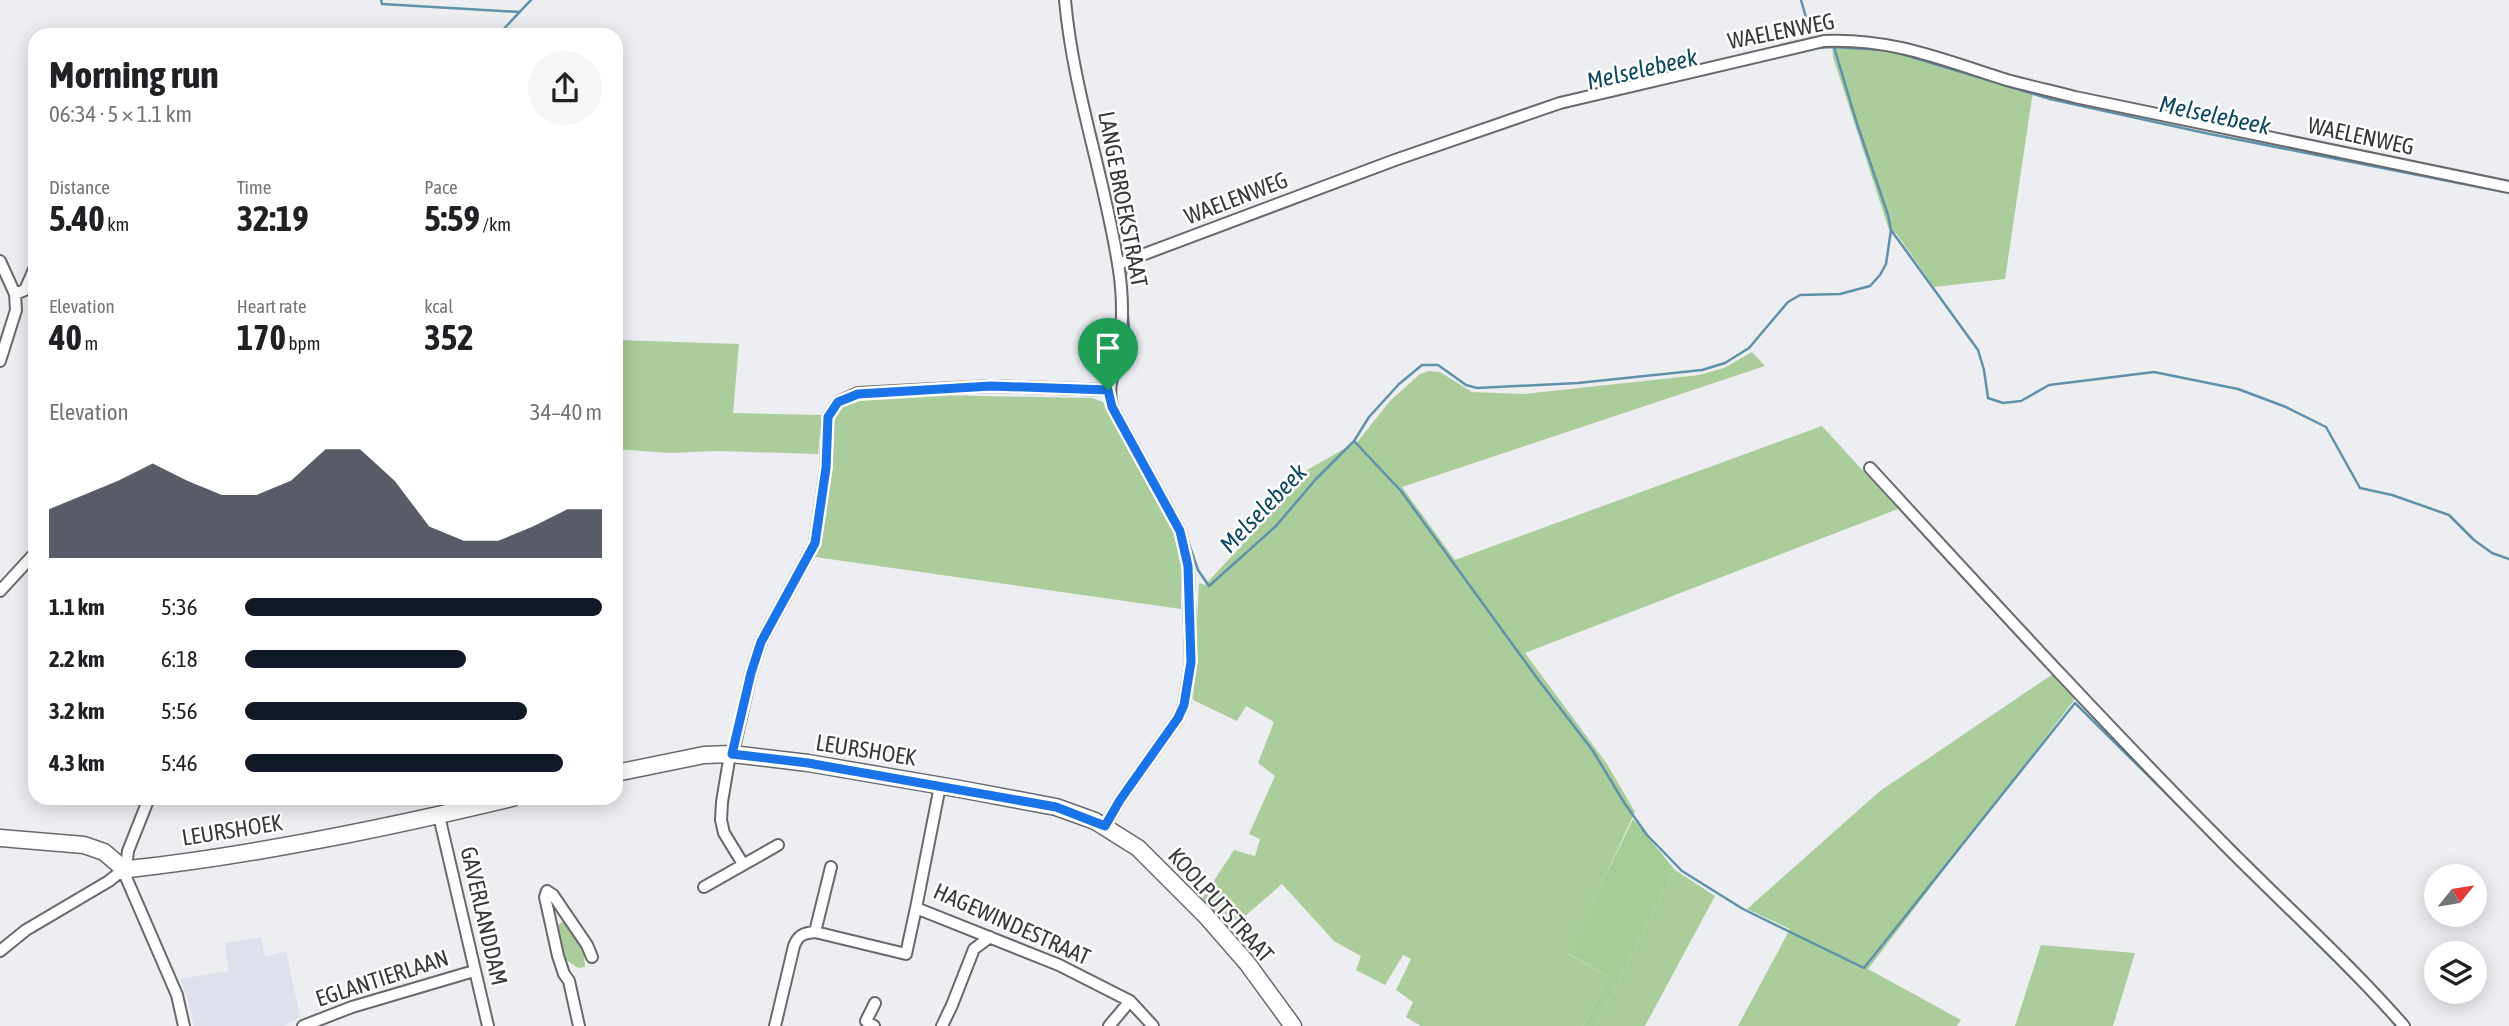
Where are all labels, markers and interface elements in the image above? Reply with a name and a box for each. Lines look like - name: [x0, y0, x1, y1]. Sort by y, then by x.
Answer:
- street label: WAELENWEG: [1725, 8, 1837, 54]
- water label: Melselebeek: [1584, 43, 1700, 95]
- button: share: [528, 51, 602, 125]
- text: Morning run: [49, 53, 219, 96]
- water label: Melselebeek: [2157, 90, 2273, 140]
- text: 06:34 · 5 × 1.1 km: [49, 101, 192, 127]
- street label: LANGE BROEKSTRAAT: [1093, 109, 1153, 289]
- street label: WAELENWEG: [2305, 112, 2417, 160]
- street label: WAELENWEG: [1181, 166, 1291, 230]
- text: Distance: [49, 176, 110, 198]
- text: Time: [237, 176, 271, 198]
- text: Pace: [424, 176, 458, 198]
- text: 5.40: [49, 198, 105, 238]
- text: 32:19: [237, 198, 309, 238]
- text: 5:59: [424, 198, 480, 238]
- text: km: [105, 213, 129, 235]
- text: /km: [480, 213, 511, 235]
- text: Elevation: [49, 295, 115, 317]
- text: Heart rate: [237, 295, 307, 317]
- text: kcal: [424, 295, 453, 317]
- text: 40: [49, 317, 82, 357]
- text: 170: [237, 317, 286, 357]
- text: 352: [424, 317, 474, 357]
- pin: [1078, 318, 1138, 390]
- icon: arrive: [1089, 329, 1127, 367]
- text: m: [82, 332, 98, 354]
- text: bpm: [286, 332, 320, 354]
- text: Elevation: [49, 399, 129, 425]
- text: 34–40 m: [530, 399, 602, 425]
- water label: Melselebeek: [1214, 458, 1312, 558]
- text: 1.1 km: [49, 594, 105, 620]
- text: 5:36: [161, 594, 198, 620]
- text: 2.2 km: [49, 646, 105, 672]
- text: 6:18: [161, 646, 198, 672]
- text: 3.2 km: [49, 698, 105, 724]
- text: 5:56: [161, 698, 198, 724]
- street label: LEURSHOEK: [814, 729, 919, 771]
- text: 4.3 km: [49, 750, 105, 776]
- text: 5:46: [161, 750, 198, 776]
- street label: LEURSHOEK: [180, 809, 285, 851]
- street label: KOOLPUTSTRAAT: [1163, 843, 1279, 967]
- street label: GAVERLANDDAM: [455, 844, 513, 988]
- north arrow: [2424, 864, 2487, 928]
- map controls: [2424, 864, 2487, 1004]
- street label: HAGEWINDESTRAAT: [930, 878, 1094, 970]
- button: layers: [2424, 941, 2487, 1004]
- street label: EGLANTIERLAAN: [312, 944, 452, 1012]

